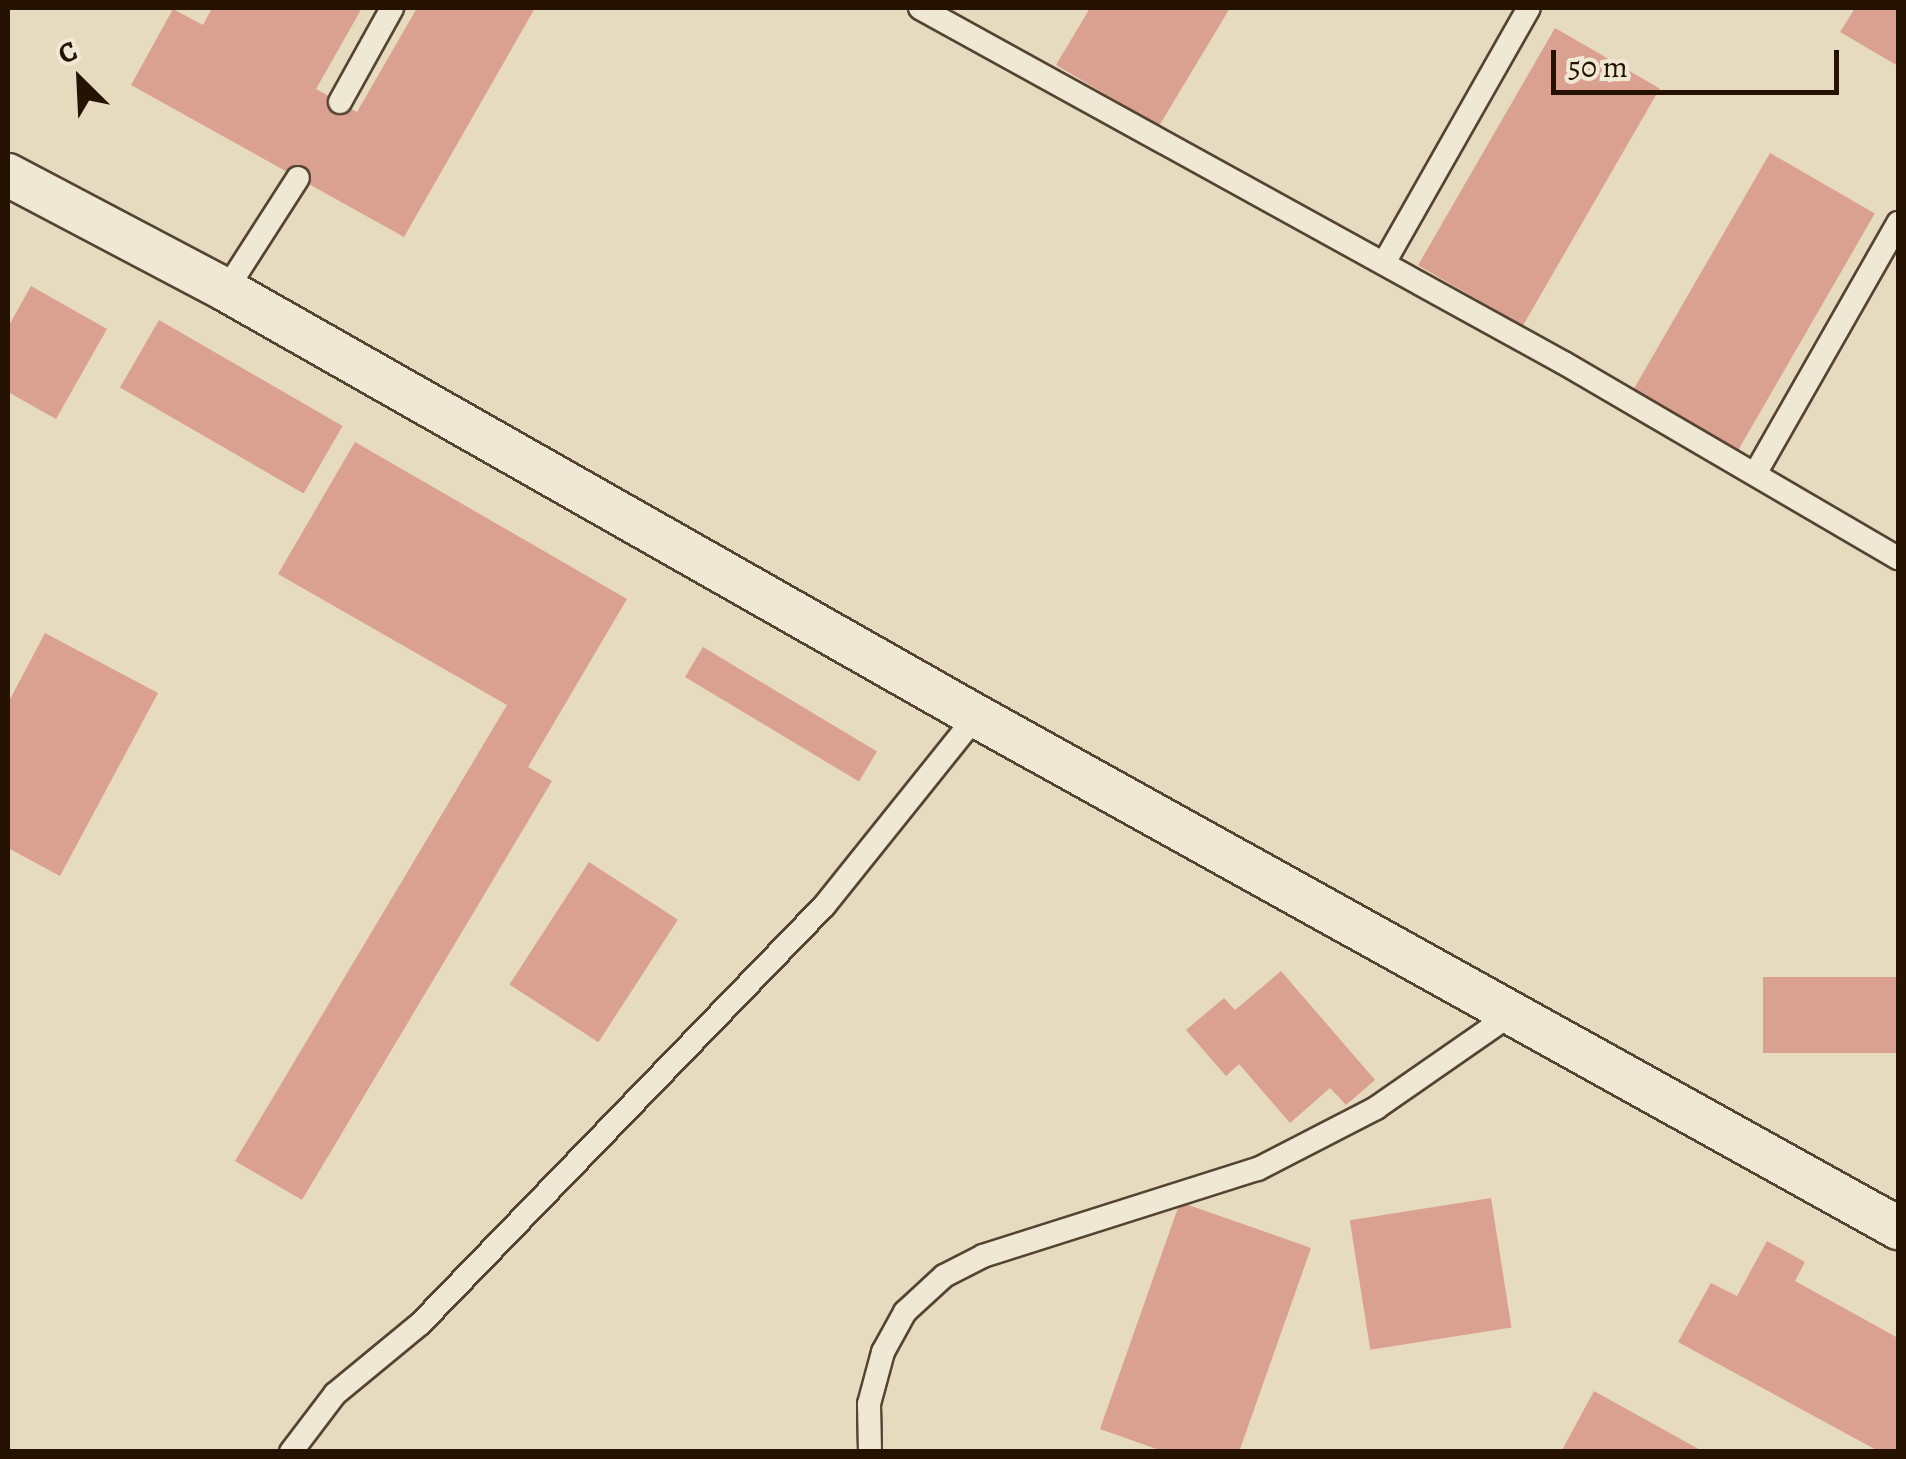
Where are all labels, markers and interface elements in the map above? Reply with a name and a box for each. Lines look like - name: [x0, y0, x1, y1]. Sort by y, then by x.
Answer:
- north arrow: [30, 30, 130, 130]
- scale bar: [1556, 30, 1844, 92]
- text: С: [52, 32, 83, 73]
- text: 50 m: [1568, 47, 1628, 87]

